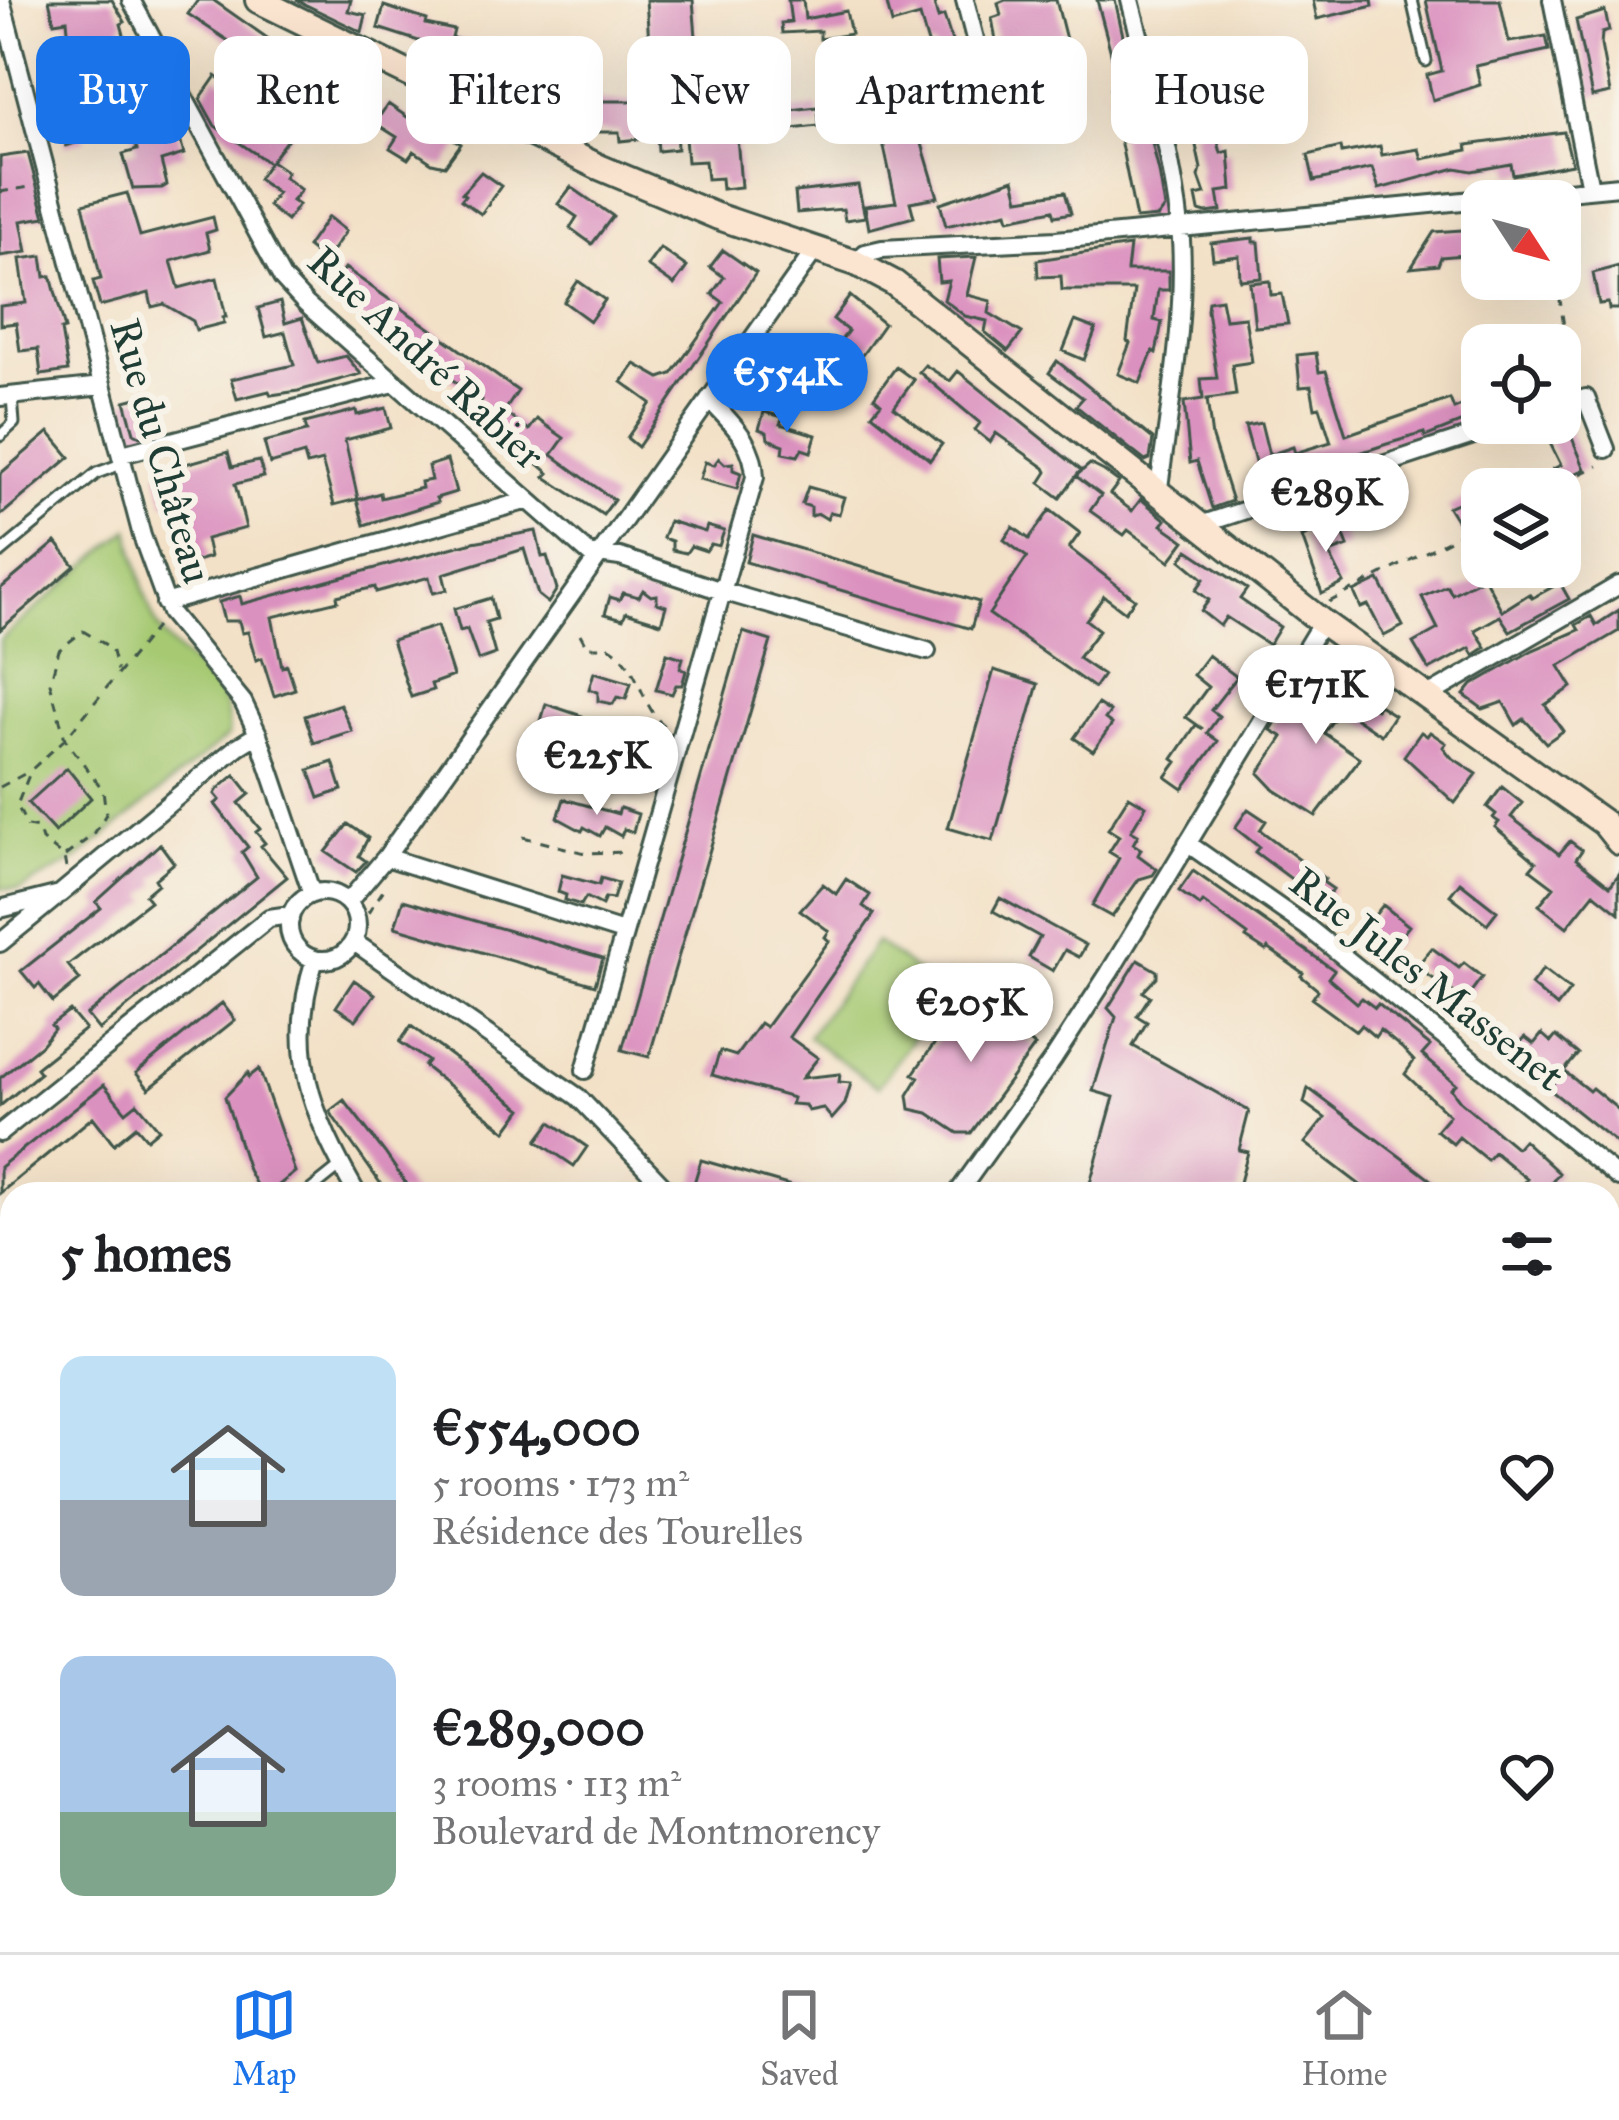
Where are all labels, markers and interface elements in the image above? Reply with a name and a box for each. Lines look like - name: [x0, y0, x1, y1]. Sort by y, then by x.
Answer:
- chip: Buy: [36, 36, 190, 144]
- chip: Rent: [214, 36, 382, 144]
- chip: Filters: [406, 36, 603, 144]
- chip: New: [627, 36, 791, 144]
- chip: Apartment: [815, 36, 1087, 144]
- chip: House: [1111, 36, 1308, 144]
- north arrow: [1461, 180, 1581, 300]
- map controls: [1461, 180, 1581, 588]
- street label: Rue André Rabier: [297, 235, 555, 481]
- street label: Rue du Château: [98, 313, 224, 589]
- button: locate: [1461, 324, 1581, 444]
- pin: €554K: [703, 333, 871, 435]
- text: €554K: [733, 348, 841, 396]
- pin: €289K: [1242, 453, 1410, 555]
- text: €289K: [1270, 468, 1382, 516]
- button: layers: [1461, 468, 1581, 588]
- pin: €171K: [1232, 645, 1400, 747]
- text: €171K: [1265, 660, 1367, 708]
- pin: €225K: [513, 716, 681, 818]
- text: €225K: [543, 731, 651, 779]
- street label: Rue Jules Massenet: [1279, 856, 1575, 1102]
- pin: €205K: [887, 963, 1055, 1065]
- text: €205K: [915, 978, 1027, 1026]
- icon: filters: [1494, 1221, 1560, 1287]
- text: 5 homes: [60, 1223, 231, 1285]
- text: €554,000: [432, 1397, 641, 1459]
- icon: home: [156, 1404, 300, 1548]
- icon: heart: [1494, 1443, 1560, 1509]
- text: 5 rooms · 173 m²: [432, 1459, 689, 1507]
- text: Résidence des Tourelles: [432, 1507, 803, 1555]
- text: €289,000: [432, 1697, 645, 1759]
- icon: home: [156, 1704, 300, 1848]
- icon: heart: [1494, 1743, 1560, 1809]
- text: 3 rooms · 113 m²: [432, 1759, 681, 1807]
- text: Boulevard de Montmorency: [432, 1807, 880, 1855]
- tab: Map: [231, 1982, 297, 2094]
- tab: Saved: [760, 1982, 839, 2094]
- tab: Home: [1301, 1982, 1388, 2094]

